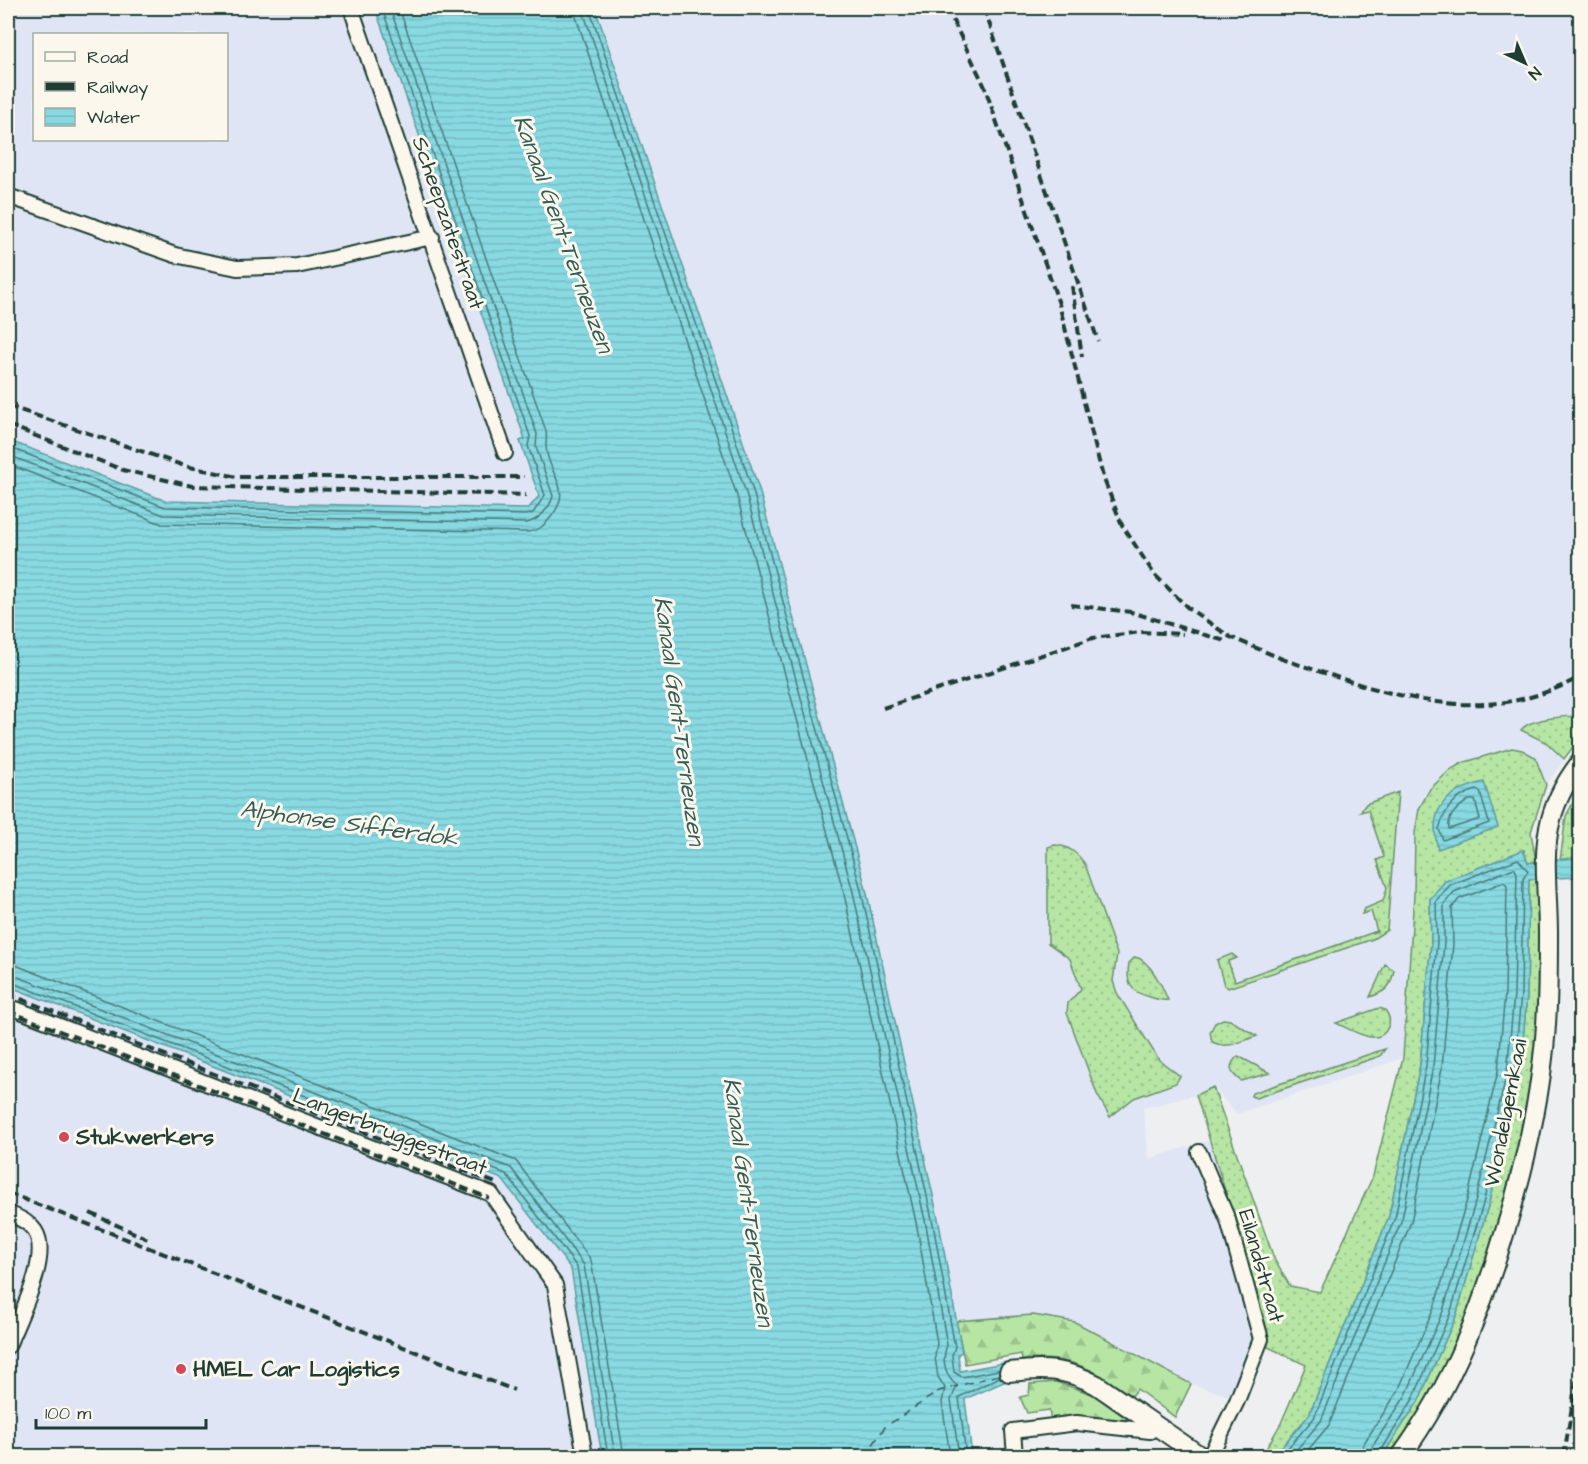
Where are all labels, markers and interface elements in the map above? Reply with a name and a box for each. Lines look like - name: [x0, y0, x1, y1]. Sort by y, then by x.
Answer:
- legend: [33, 33, 228, 141]
- north arrow: [1495, 33, 1555, 93]
- text: Road: [87, 45, 128, 70]
- text: N: [1523, 62, 1546, 84]
- text: Railway: [87, 75, 148, 101]
- text: Water: [87, 105, 140, 130]
- water label: Kanaal Gent-Terneuzen: [504, 110, 622, 359]
- street label: Scheepzatestraat: [404, 132, 492, 314]
- water label: Kanaal Gent-Terneuzen: [645, 595, 714, 849]
- water label: Alphonse Sifferdok: [238, 792, 461, 856]
- street label: Wondelgemkaai: [1476, 1036, 1537, 1190]
- water label: Kanaal Gent-Terneuzen: [714, 1076, 783, 1330]
- street label: Langerbruggestraat: [288, 1081, 492, 1184]
- place label: Stukwerkers: [75, 1122, 214, 1153]
- marker: Stukwerkers: [57, 1130, 71, 1144]
- street label: Eilandstraat: [1230, 1206, 1292, 1326]
- place label: HMEL Car Logistics: [193, 1354, 400, 1386]
- marker: HMEL Car Logistics: [174, 1362, 188, 1376]
- scale bar: [36, 1392, 206, 1430]
- text: 100 m: [45, 1401, 91, 1426]

